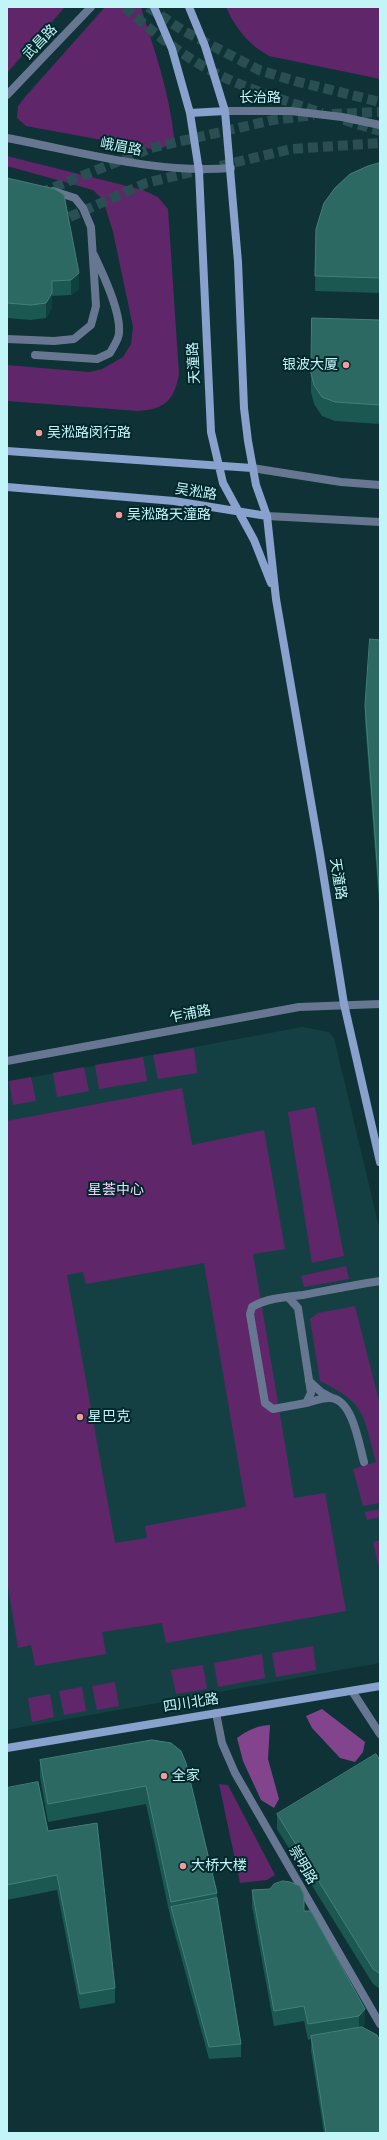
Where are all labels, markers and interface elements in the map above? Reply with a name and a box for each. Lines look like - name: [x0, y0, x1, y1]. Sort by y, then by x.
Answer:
- street label: 武昌路: [19, 21, 61, 63]
- street label: 长治路: [239, 90, 281, 106]
- street label: 峨眉路: [99, 135, 143, 159]
- street label: 天潼路: [185, 342, 203, 384]
- place label: 银波大厦: [282, 357, 338, 373]
- marker: 银波大厦: [341, 360, 351, 370]
- place label: 吴淞路闵行路: [47, 425, 131, 441]
- marker: 吴淞路闵行路: [34, 428, 44, 438]
- street label: 吴淞路: [174, 480, 218, 504]
- place label: 吴淞路天潼路: [127, 507, 211, 523]
- marker: 吴淞路天潼路: [114, 510, 124, 520]
- street label: 天潼路: [326, 857, 350, 901]
- street label: 乍浦路: [168, 1002, 212, 1026]
- park label: 星荟中心: [88, 1182, 144, 1198]
- place label: 星巴克: [88, 1409, 130, 1425]
- marker: 星巴克: [75, 1412, 85, 1422]
- street label: 四川北路: [162, 1690, 220, 1716]
- place label: 全家: [172, 1768, 200, 1784]
- marker: 全家: [159, 1771, 169, 1781]
- street label: 崇明路: [285, 1843, 321, 1887]
- place label: 大桥大楼: [191, 1858, 247, 1874]
- marker: 大桥大楼: [178, 1861, 188, 1871]

